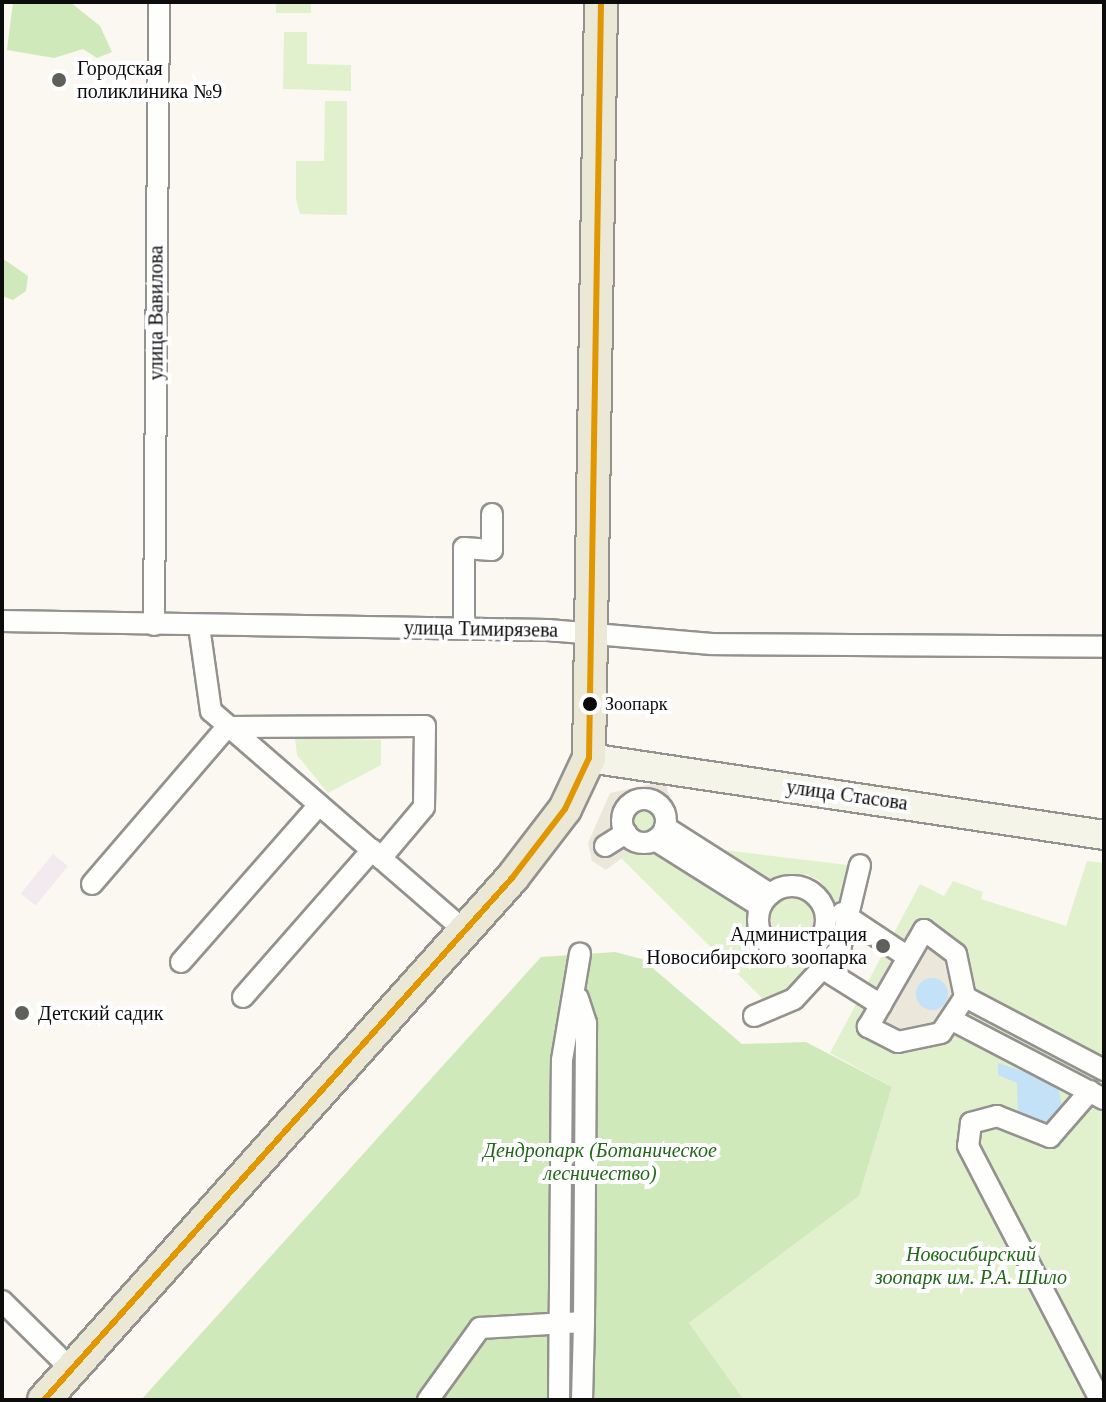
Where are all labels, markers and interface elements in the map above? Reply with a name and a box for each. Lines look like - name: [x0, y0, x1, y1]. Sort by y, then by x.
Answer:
- place label: Городская поликлиника №9: [77, 56, 222, 103]
- marker: Городская поликлиника №9: [48, 69, 70, 91]
- street label: улица Вавилова: [144, 246, 168, 380]
- street label: улица Тимирязева: [404, 616, 558, 642]
- place label: Зоопарк: [605, 693, 667, 715]
- marker: Зоопарк: [582, 696, 598, 712]
- street label: улица Стасова: [785, 775, 909, 815]
- place label: Администрация Новосибирского зоопарка: [646, 922, 867, 969]
- marker: Администрация Новосибирского зоопарка: [874, 937, 892, 955]
- place label: Детский садик: [38, 1001, 163, 1025]
- marker: Детский садик: [13, 1004, 31, 1022]
- park label: Дендропарк (Ботаническое лесничество): [483, 1139, 717, 1186]
- park label: Новосибирский зоопарк им. Р.А. Шило: [875, 1243, 1067, 1290]

